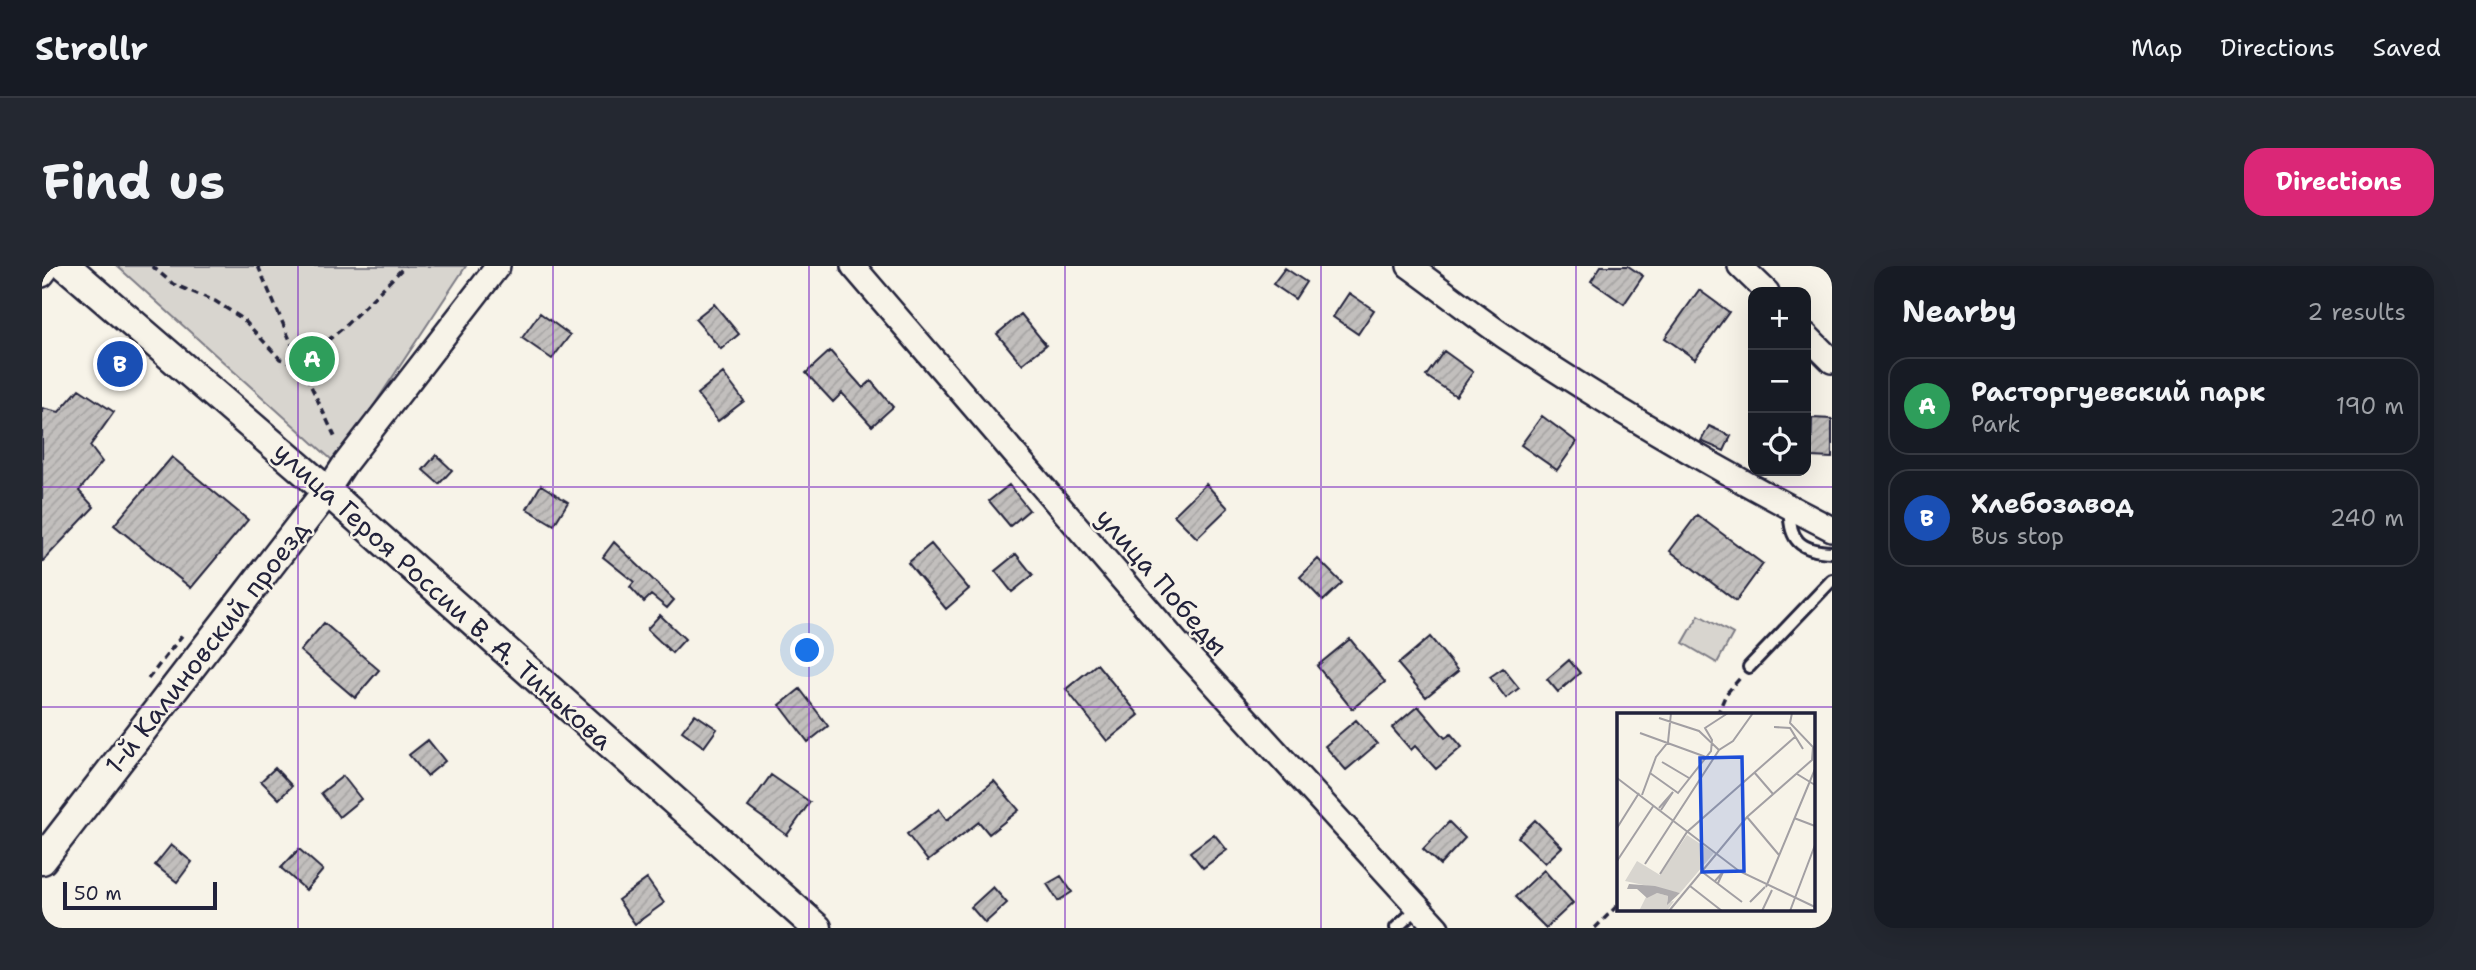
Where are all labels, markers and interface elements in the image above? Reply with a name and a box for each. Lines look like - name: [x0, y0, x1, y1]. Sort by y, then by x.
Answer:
- text: Strollr: [35, 26, 148, 71]
- text: Map: [2131, 32, 2182, 64]
- text: Directions: [2220, 32, 2335, 64]
- text: Saved: [2373, 32, 2441, 64]
- button: Directions: [2244, 148, 2434, 216]
- text: Find us: [42, 149, 225, 215]
- map controls: [1748, 287, 1811, 476]
- button: +: [1748, 287, 1811, 350]
- text: Nearby: [1902, 291, 2017, 332]
- text: 2 results: [2307, 297, 2406, 327]
- pin: A: [289, 333, 335, 385]
- pin: B: [97, 338, 143, 390]
- button: −: [1748, 350, 1811, 413]
- text: Расторгуевский парк: [1971, 374, 2265, 409]
- text: A: [1918, 391, 1936, 421]
- text: 190 m: [2336, 391, 2404, 421]
- text: Park: [1971, 409, 2020, 439]
- button: locate: [1748, 413, 1811, 476]
- street label: улица Героя России В. А. Тинькова: [266, 434, 620, 757]
- text: Хлебозавод: [1971, 486, 2134, 521]
- street label: улица Победы: [1089, 500, 1236, 663]
- text: B: [1920, 503, 1934, 533]
- text: 240 m: [2330, 503, 2404, 533]
- street label: 1-й Калиновский проезд: [96, 512, 317, 781]
- text: Bus stop: [1971, 521, 2064, 551]
- your location: [790, 633, 824, 667]
- inset map: [1617, 713, 1814, 911]
- scale bar: [63, 879, 217, 911]
- text: 50 m: [74, 881, 122, 906]

